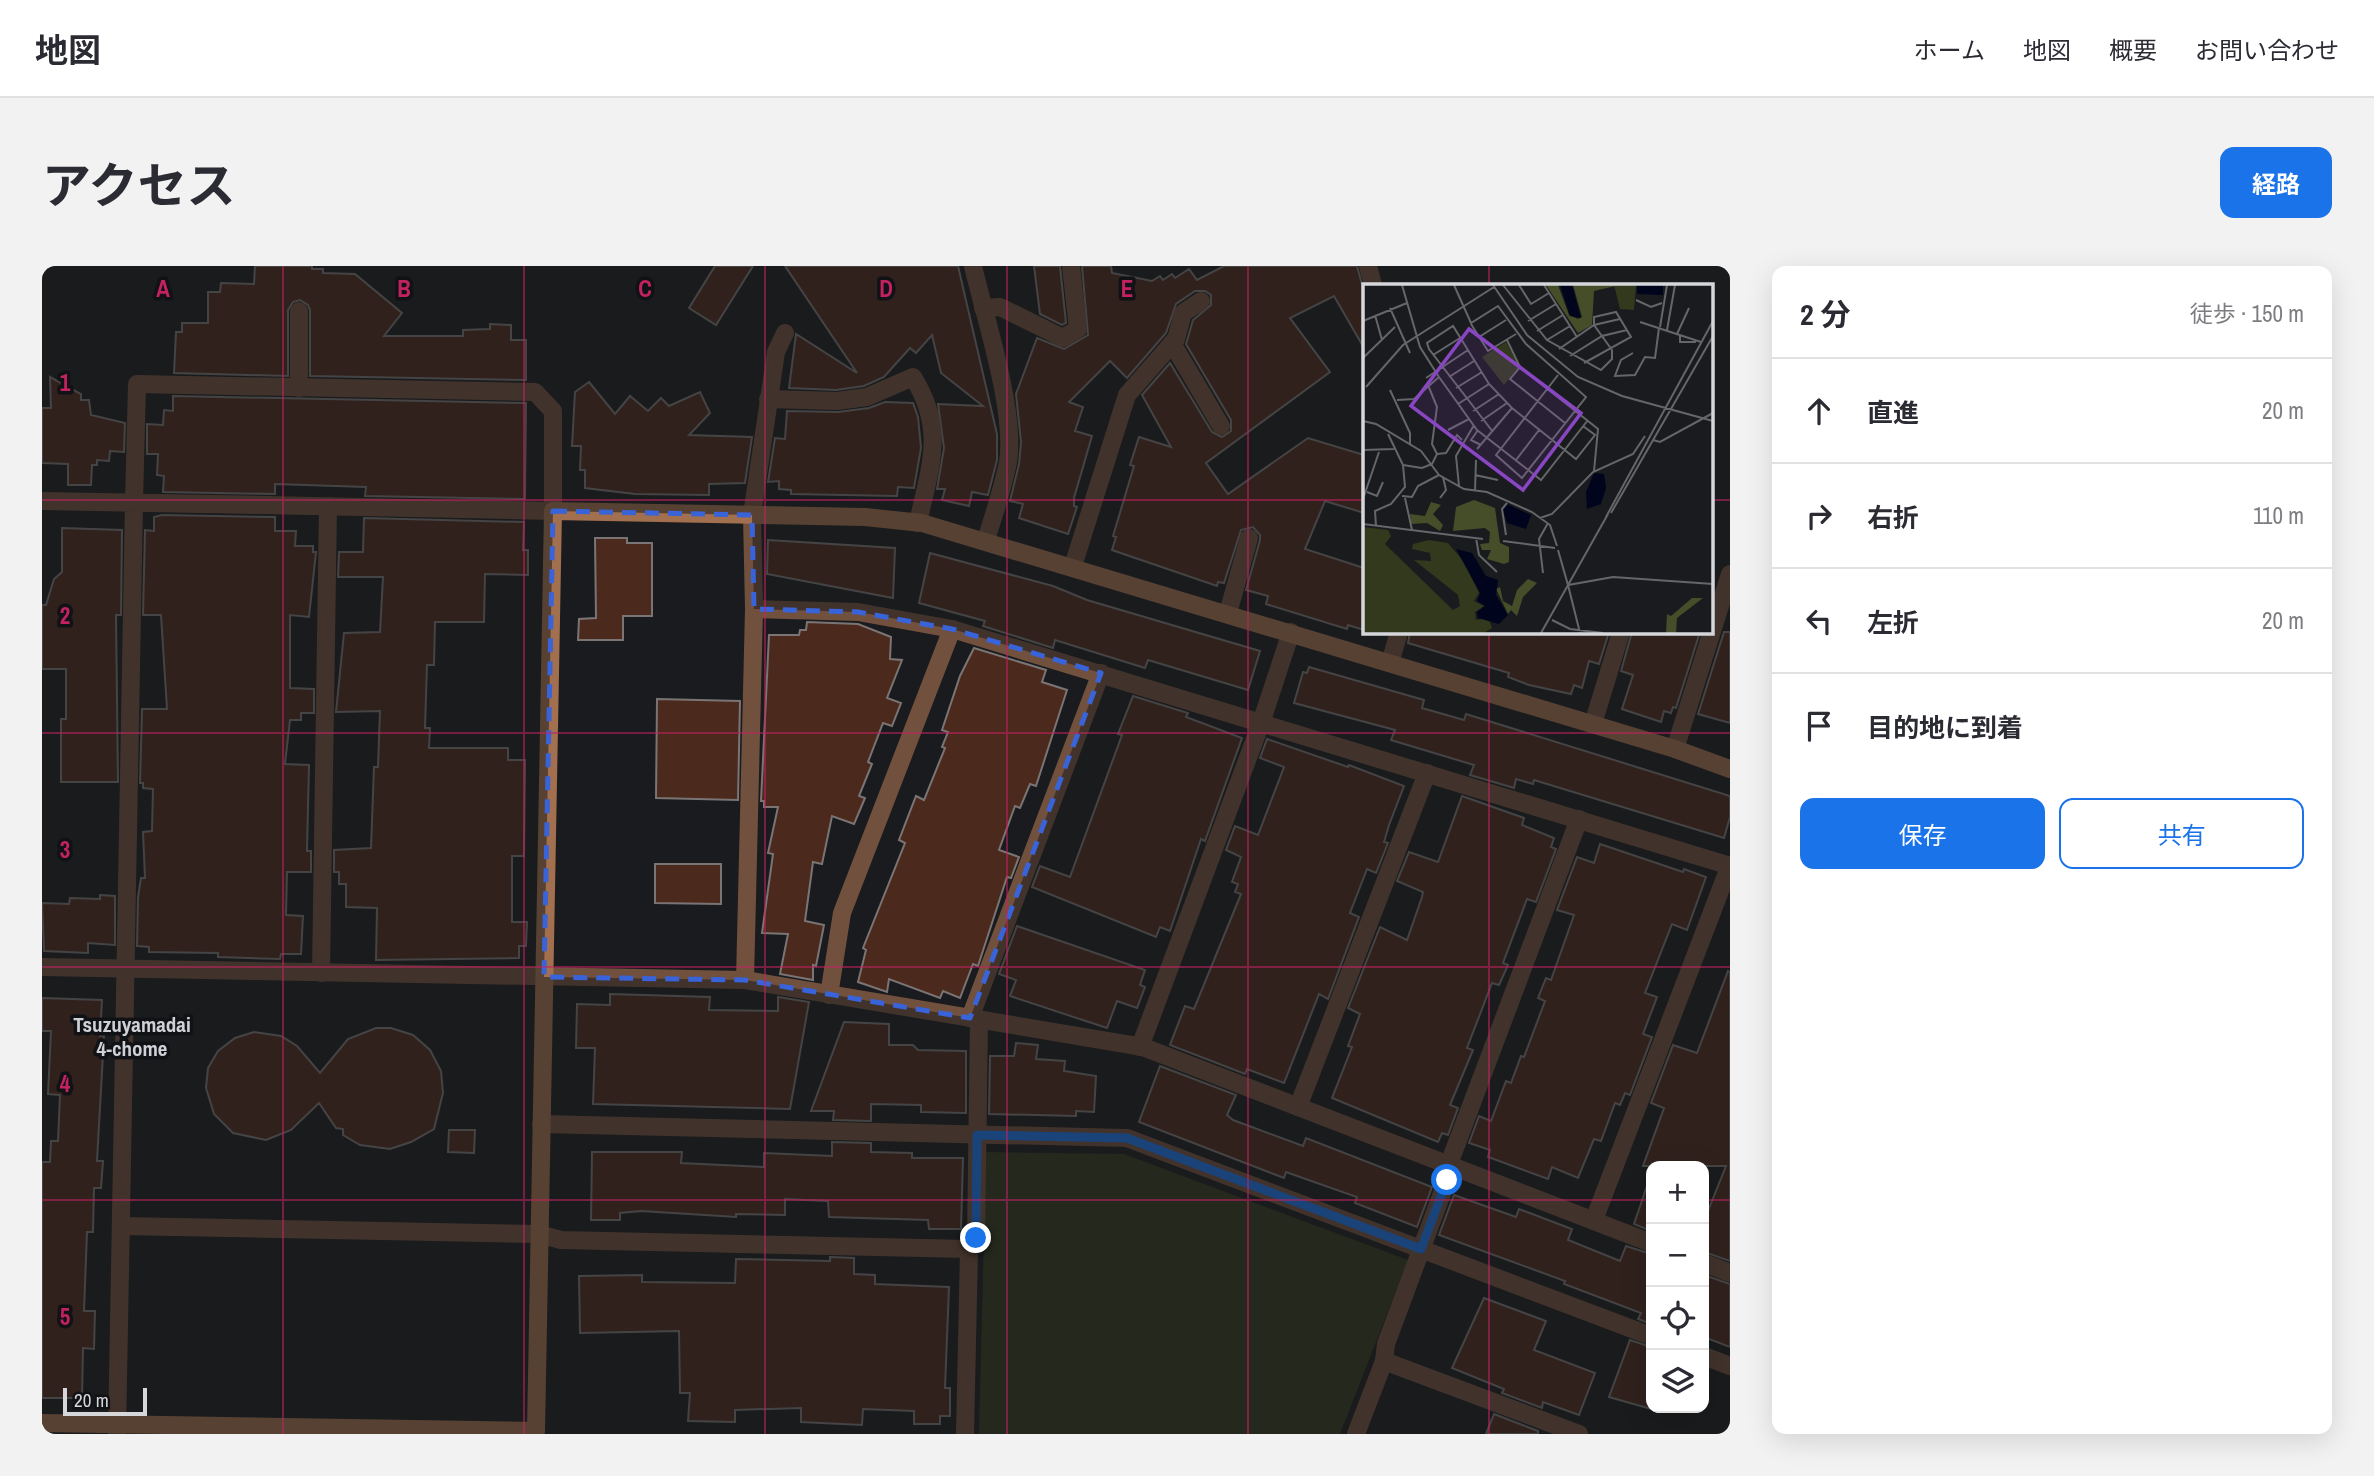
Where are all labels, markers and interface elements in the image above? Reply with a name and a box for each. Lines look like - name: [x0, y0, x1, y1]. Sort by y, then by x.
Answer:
- text: 地図: [35, 28, 101, 72]
- text: ホーム: [1914, 34, 1985, 66]
- text: 地図: [2023, 34, 2071, 66]
- text: 概要: [2109, 34, 2157, 66]
- text: お問い合わせ: [2195, 34, 2339, 66]
- button: 経路: [2220, 147, 2332, 218]
- text: アクセス: [42, 152, 236, 218]
- text: A: [156, 273, 170, 304]
- text: B: [397, 273, 411, 304]
- text: C: [638, 273, 652, 304]
- text: D: [879, 273, 893, 304]
- text: E: [1121, 273, 1133, 304]
- inset map: [1363, 284, 1713, 634]
- text: 2 分: [1800, 294, 1851, 334]
- text: 徒歩 · 150 m: [2190, 298, 2304, 329]
- text: 1: [60, 367, 71, 398]
- icon: ahead: [1800, 392, 1838, 430]
- text: 直進: [1867, 395, 1919, 430]
- text: 20 m: [2262, 395, 2304, 426]
- icon: right: [1800, 497, 1838, 535]
- text: 右折: [1867, 500, 1919, 535]
- text: 110 m: [2253, 500, 2304, 531]
- text: 2: [60, 600, 70, 631]
- icon: left: [1800, 602, 1838, 640]
- text: 左折: [1867, 605, 1919, 640]
- text: 20 m: [2262, 605, 2304, 636]
- icon: arrive: [1800, 707, 1838, 745]
- text: 目的地に到着: [1867, 710, 2023, 745]
- button: 保存: [1800, 798, 2045, 869]
- button: 共有: [2059, 798, 2304, 869]
- text: 3: [60, 834, 70, 865]
- district label: Tsuzuyamadai 4-chome: [73, 1010, 191, 1063]
- text: 4: [60, 1068, 71, 1099]
- map controls: [1646, 1161, 1709, 1413]
- button: +: [1646, 1161, 1709, 1224]
- route start: [1431, 1164, 1462, 1195]
- route end: [960, 1222, 991, 1253]
- button: −: [1646, 1224, 1709, 1287]
- button: locate: [1646, 1287, 1709, 1350]
- text: 5: [60, 1301, 70, 1332]
- button: layers: [1646, 1350, 1709, 1413]
- scale bar: [63, 1385, 147, 1417]
- text: 20 m: [74, 1387, 109, 1413]

